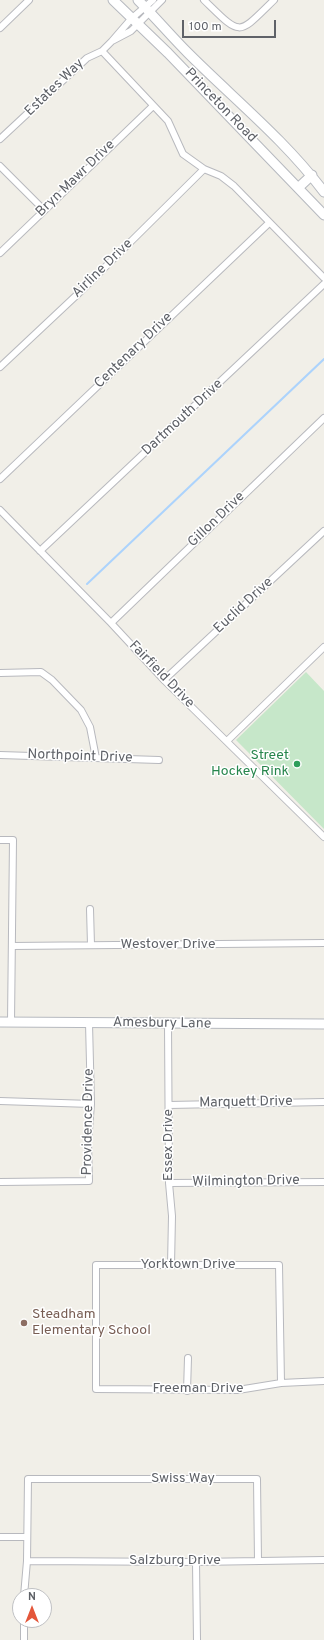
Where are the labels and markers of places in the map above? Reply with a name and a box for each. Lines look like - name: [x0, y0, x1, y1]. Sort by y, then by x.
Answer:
- place label: Street Hockey Rink: [211, 748, 289, 780]
- marker: Street Hockey Rink: [292, 759, 302, 769]
- place label: Steadham Elementary School: [32, 1307, 151, 1340]
- marker: Steadham Elementary School: [19, 1318, 29, 1328]

